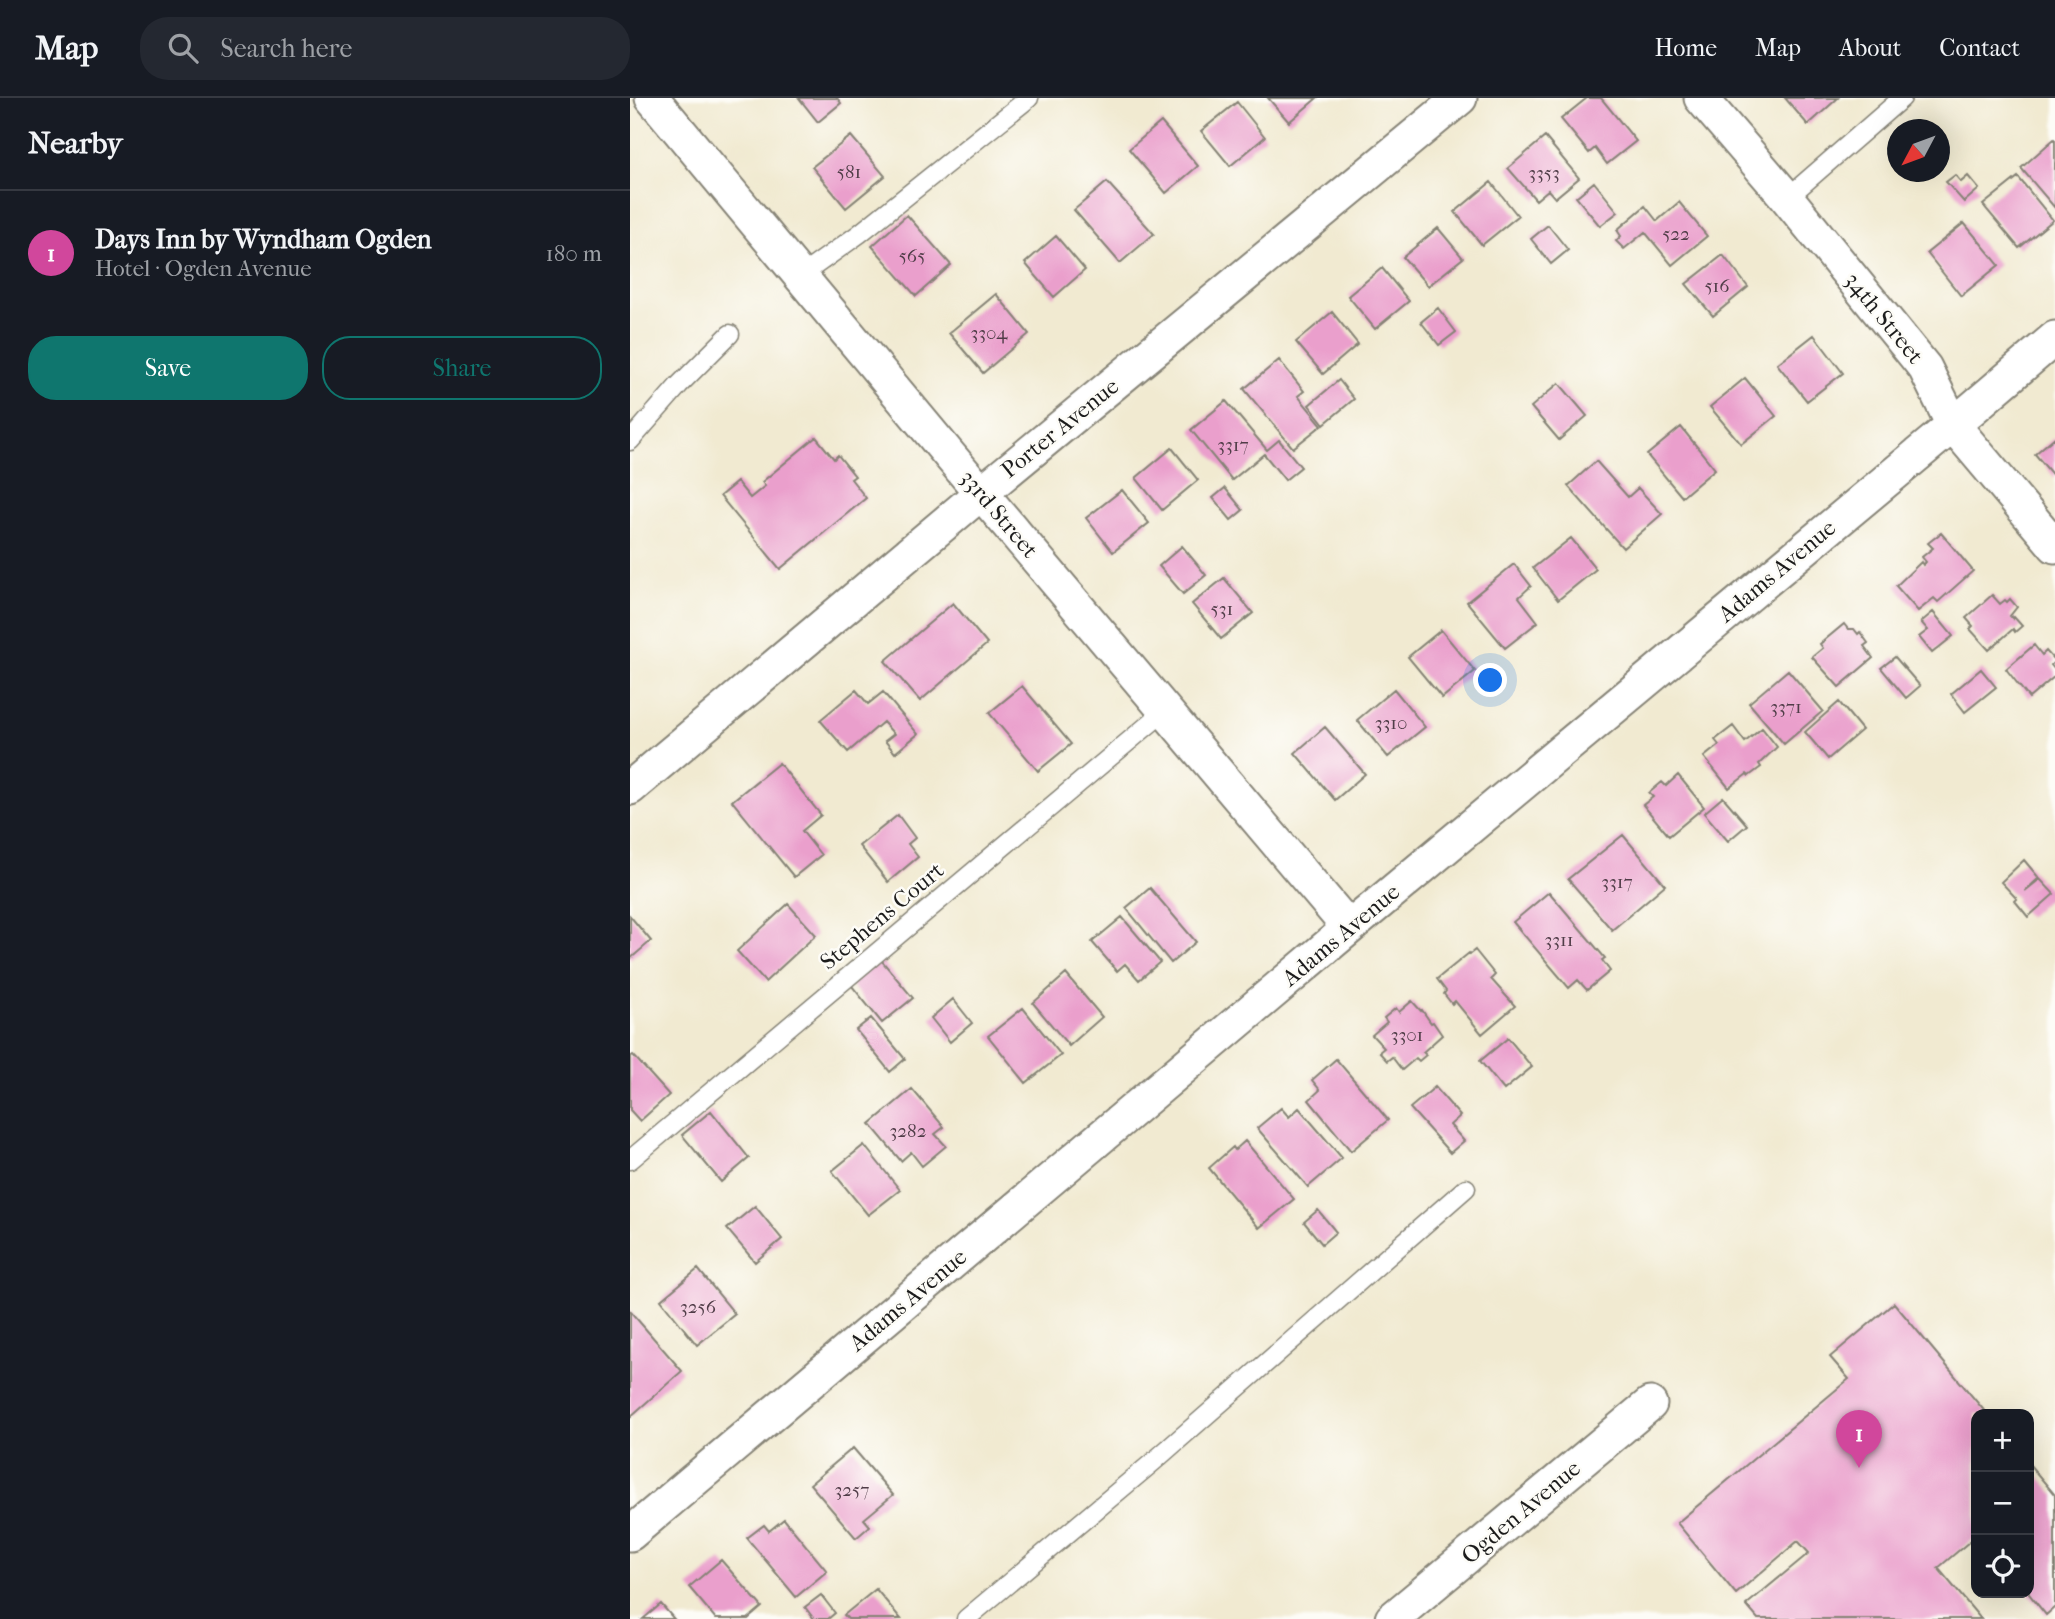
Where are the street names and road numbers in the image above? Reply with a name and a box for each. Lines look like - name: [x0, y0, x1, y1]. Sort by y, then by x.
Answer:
- street label: 34th Street: [1839, 267, 1929, 369]
- street label: Porter Avenue: [996, 372, 1124, 484]
- street label: 33rd Street: [954, 465, 1044, 563]
- street label: Adams Avenue: [1712, 514, 1841, 629]
- street label: Stephens Court: [815, 857, 949, 975]
- street label: Adams Avenue: [1276, 878, 1405, 993]
- street label: Adams Avenue: [843, 1243, 972, 1358]
- street label: Ogden Avenue: [1456, 1454, 1586, 1570]

